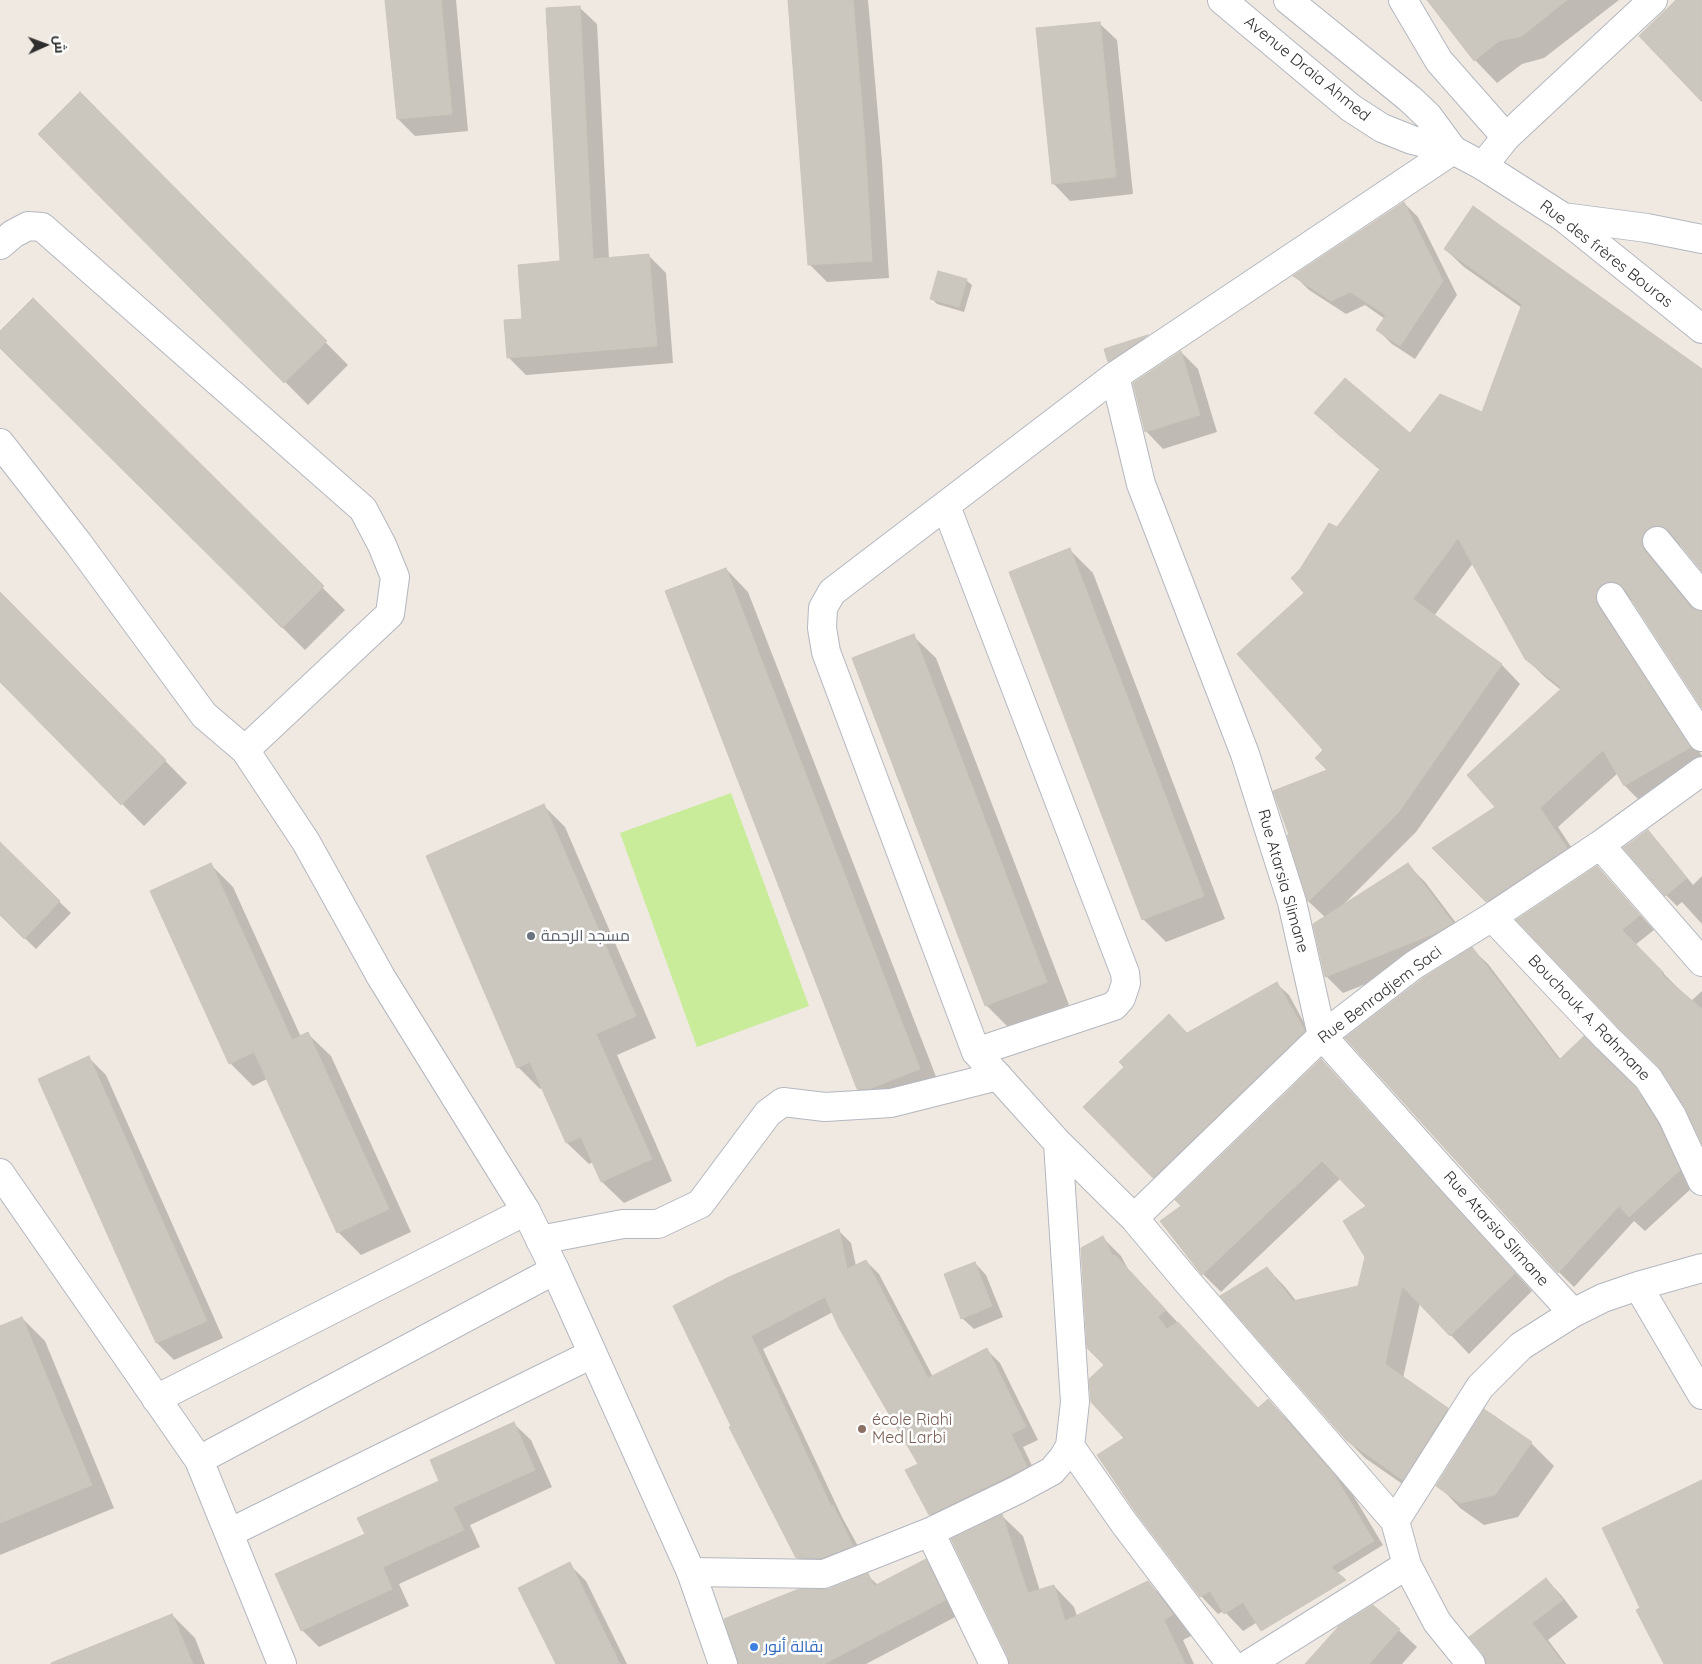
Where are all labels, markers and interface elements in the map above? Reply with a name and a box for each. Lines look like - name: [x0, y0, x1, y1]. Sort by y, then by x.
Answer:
- street label: Avenue Draia Ahmed: [1240, 12, 1374, 126]
- north arrow: [20, 20, 70, 70]
- text: ش: [51, 35, 69, 54]
- street label: Rue des frères Bouras: [1536, 196, 1676, 312]
- street label: Rue Atarsia Slimane: [1253, 807, 1313, 955]
- place label: مسجد الرحمة: [541, 926, 630, 946]
- marker: مسجد الرحمة: [525, 930, 537, 942]
- street label: Rue Benradjem Saci: [1314, 942, 1446, 1048]
- street label: Bouchouk A. Rahmane: [1524, 951, 1654, 1085]
- street label: Rue Atarsia Slimane: [1439, 1167, 1553, 1291]
- place label: école Riahi Med Larbi: [872, 1410, 952, 1448]
- marker: école Riahi Med Larbi: [856, 1423, 868, 1435]
- place label: بقالة أنور: [764, 1637, 823, 1657]
- marker: بقالة أنور: [748, 1641, 760, 1653]

